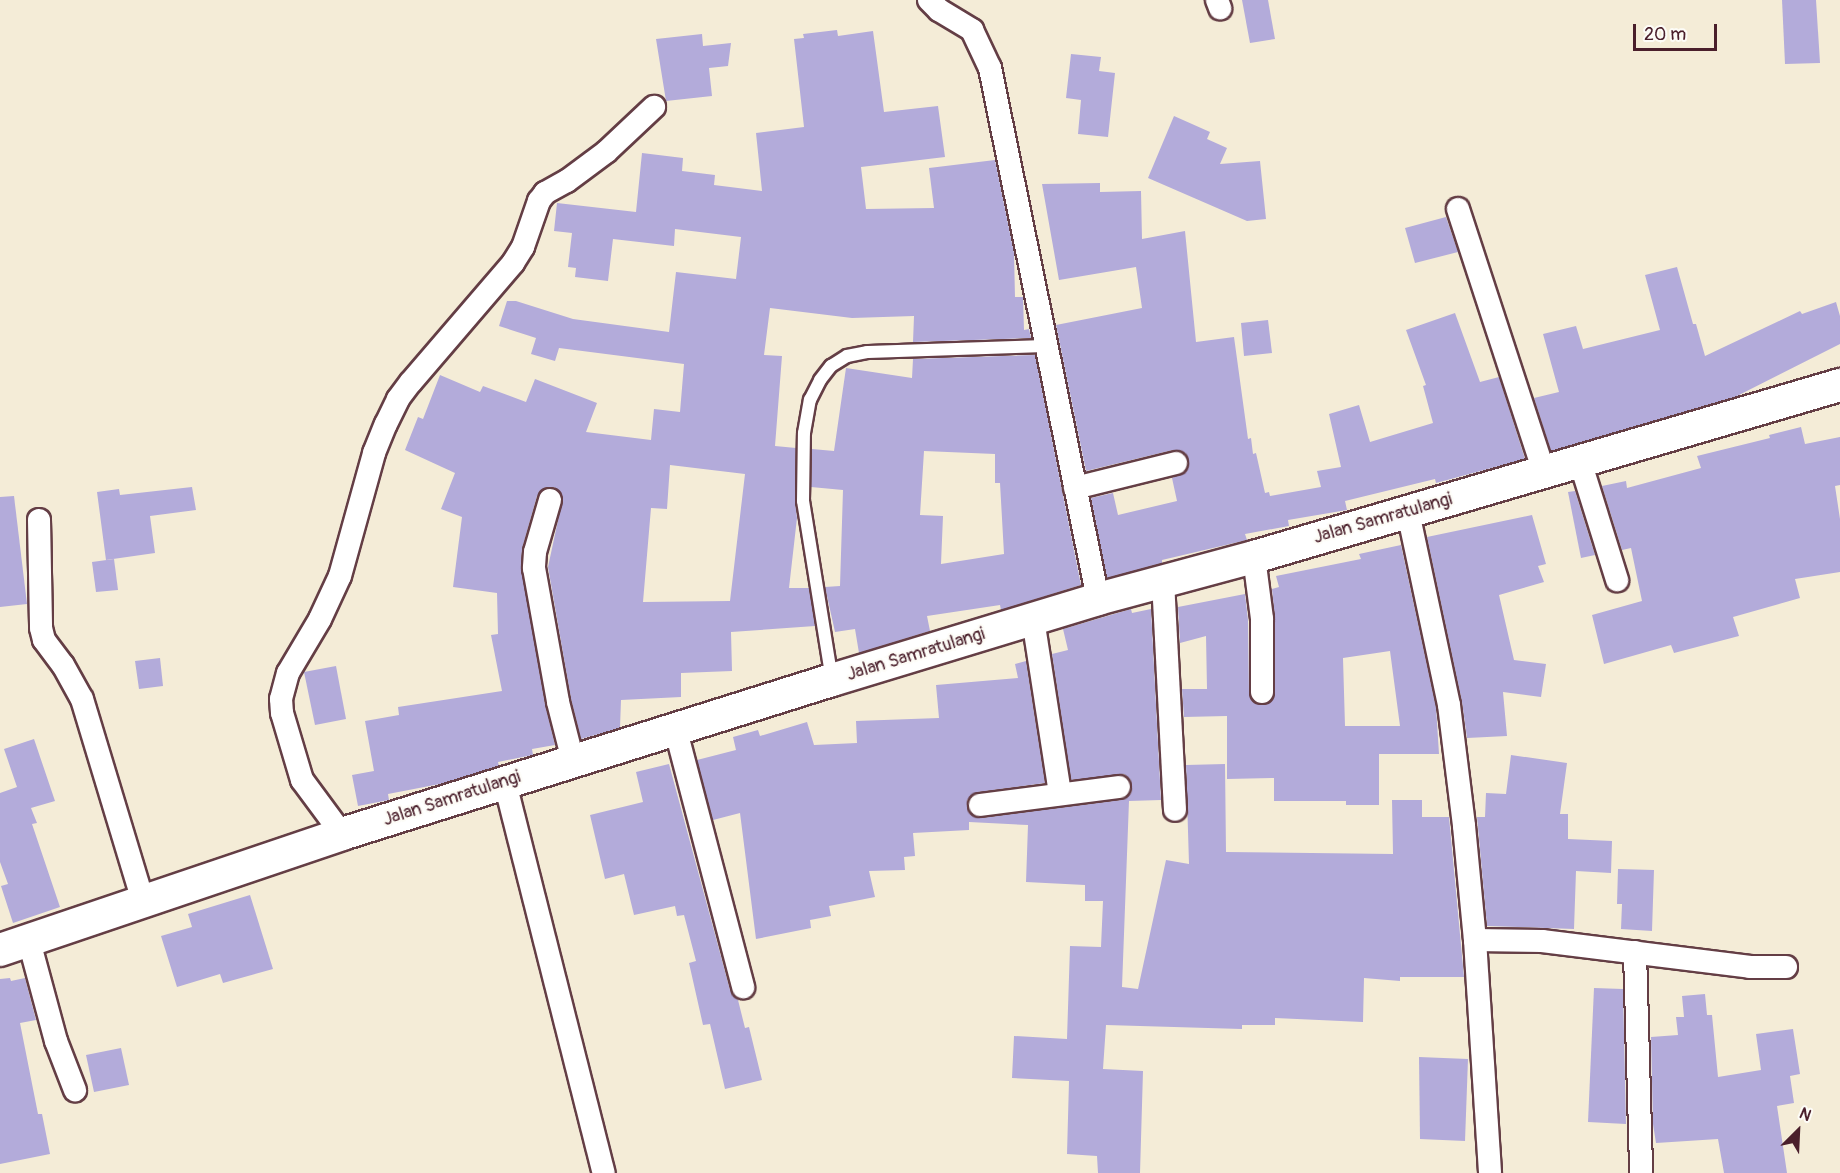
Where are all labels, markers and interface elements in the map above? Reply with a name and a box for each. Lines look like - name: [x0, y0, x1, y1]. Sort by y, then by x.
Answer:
- scale bar: [1636, 12, 1720, 50]
- text: 20 m: [1644, 23, 1686, 46]
- street label: Jalan Samratulangi: [1311, 489, 1455, 549]
- street label: Jalan Samratulangi: [844, 624, 988, 686]
- street label: Jalan Samratulangi: [381, 767, 523, 831]
- north arrow: [1768, 1101, 1828, 1161]
- text: N: [1796, 1103, 1814, 1126]

